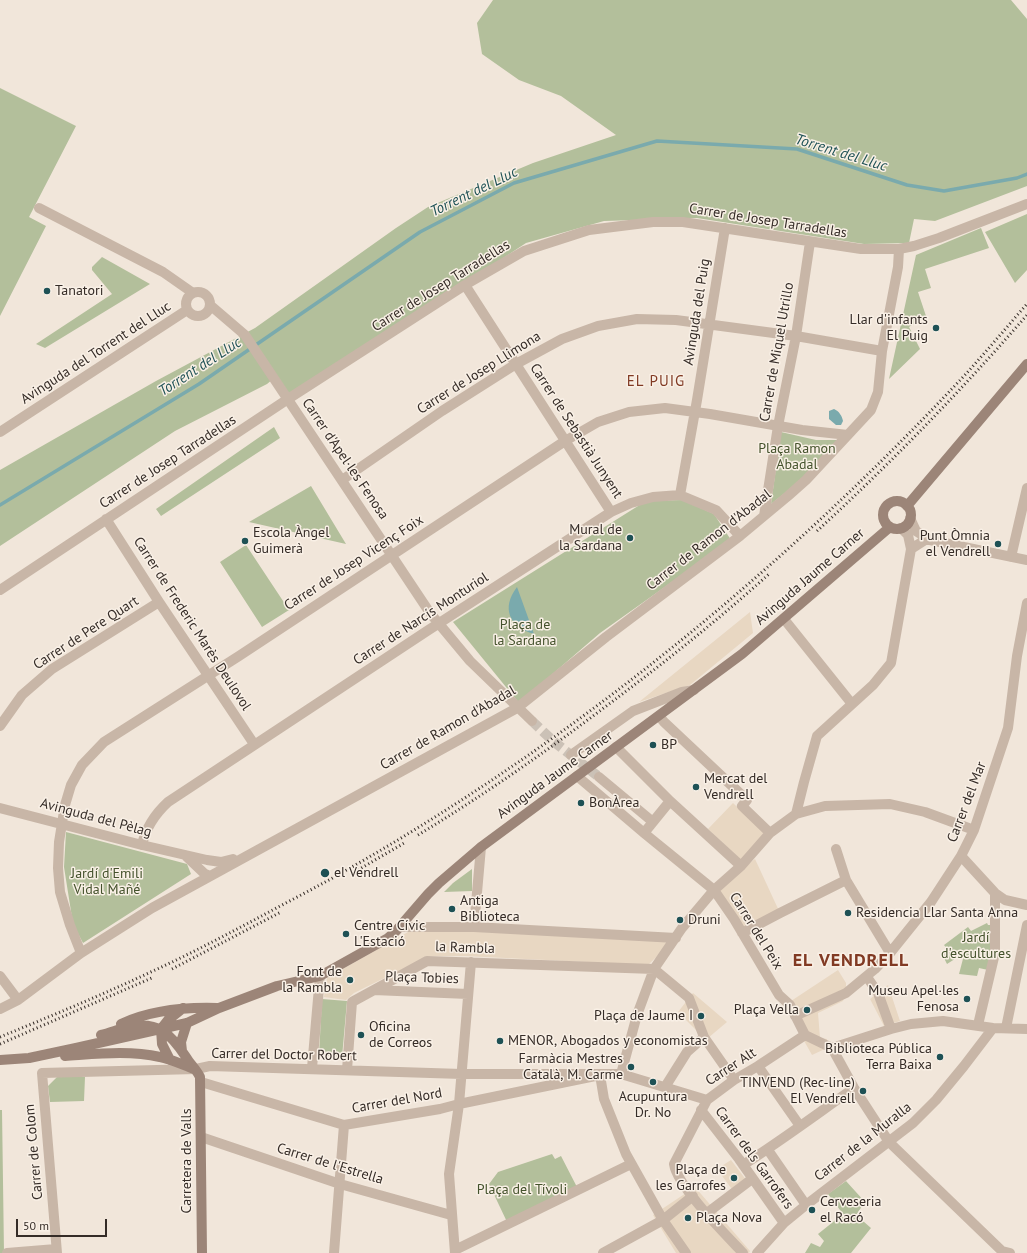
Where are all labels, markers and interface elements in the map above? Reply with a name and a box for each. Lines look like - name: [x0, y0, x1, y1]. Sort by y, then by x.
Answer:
- water label: Torrent del Lluc: [793, 130, 889, 176]
- water label: Torrent del Lluc: [427, 163, 521, 221]
- street label: Carrer de Josep Tarradellas: [688, 200, 848, 242]
- street label: Carrer de Josep Tarradellas: [369, 237, 513, 335]
- street label: Avinguda del Puig: [680, 257, 714, 367]
- street label: Carrer de Miquel Utrillo: [756, 281, 798, 423]
- place label: Tanatori: [55, 283, 103, 299]
- marker: Tanatori: [42, 286, 52, 296]
- street label: Avinguda del Torrent del Lluc: [18, 298, 174, 408]
- place label: Llar d'infants El Puig: [850, 312, 928, 344]
- marker: Llar d'infants El Puig: [931, 323, 941, 333]
- street label: Carrer de Josep Llimona: [414, 328, 544, 418]
- water label: Torrent del Lluc: [155, 334, 245, 400]
- street label: Carrer de Sebastià Junyent: [526, 360, 626, 502]
- district label: EL PUIG: [627, 373, 685, 391]
- street label: Carrer d'Apel·les Fenosa: [298, 395, 392, 523]
- street label: Carrer de Josep Tarradellas: [97, 412, 239, 512]
- park label: Plaça Ramon Abadal: [758, 441, 836, 474]
- street label: Carrer de Ramon d'Abadal: [643, 486, 775, 594]
- street label: Carrer de Josep Vicenç Foix: [281, 512, 427, 614]
- place label: Mural de la Sardana: [559, 522, 622, 554]
- place label: Escola Àngel Guimerà: [253, 525, 329, 558]
- street label: Avinguda Jaume Carner: [752, 525, 868, 629]
- place label: Punt Òmnia el Vendrell: [920, 528, 990, 560]
- marker: Mural de la Sardana: [625, 533, 635, 543]
- street label: Carrer de Frederic Marès Deulovol: [130, 534, 254, 714]
- marker: Escola Àngel Guimerà: [240, 536, 250, 546]
- marker: Punt Òmnia el Vendrell: [993, 539, 1003, 549]
- street label: Carrer de Narcís Monturiol: [350, 569, 492, 669]
- street label: Carrer de Pere Quart: [30, 593, 142, 673]
- park label: Plaça de la Sardana: [494, 617, 556, 650]
- street label: Carrer de Ramon d'Abadal: [377, 682, 519, 774]
- street label: Avinguda Jaume Carner: [494, 727, 616, 823]
- place label: BP: [661, 737, 677, 753]
- marker: BP: [648, 740, 658, 750]
- street label: Carrer del Mar: [944, 759, 990, 845]
- place label: Mercat del Vendrell: [704, 771, 767, 804]
- marker: Mercat del Vendrell: [691, 782, 701, 792]
- street label: Avinguda del Pèlag: [38, 795, 154, 841]
- place label: BonÀrea: [589, 795, 639, 811]
- marker: BonÀrea: [576, 798, 586, 808]
- place label: el Vendrell: [334, 865, 398, 881]
- park label: Jardí d'Emili Vidal Mañé: [71, 866, 143, 898]
- marker: el Vendrell: [319, 867, 331, 879]
- street label: Carrer del Peix: [726, 889, 786, 973]
- place label: Antiga Biblioteca: [460, 893, 520, 926]
- marker: Antiga Biblioteca: [447, 904, 457, 914]
- place label: Residencia Llar Santa Anna: [856, 905, 1018, 921]
- marker: Residencia Llar Santa Anna: [843, 908, 853, 918]
- place label: Druni: [688, 912, 721, 928]
- marker: Druni: [675, 915, 685, 925]
- place label: Centre Cívic L'Estació: [354, 918, 425, 950]
- marker: Centre Cívic L'Estació: [341, 929, 351, 939]
- park label: Jardí d'escultures: [941, 930, 1011, 962]
- street label: la Rambla: [435, 939, 495, 957]
- district label: EL VENDRELL: [793, 950, 909, 972]
- place label: Font de la Rambla: [282, 964, 342, 996]
- street label: Plaça Tobies: [385, 968, 459, 988]
- marker: Font de la Rambla: [345, 975, 355, 985]
- place label: Museu Apel·les Fenosa: [868, 983, 959, 1016]
- marker: Museu Apel·les Fenosa: [962, 994, 972, 1004]
- place label: Plaça Vella: [734, 1002, 799, 1018]
- marker: Plaça Vella: [802, 1005, 812, 1015]
- place label: Plaça de Jaume I: [594, 1008, 693, 1024]
- marker: Plaça de Jaume I: [696, 1011, 706, 1021]
- place label: Oficina de Correos: [369, 1019, 432, 1052]
- marker: Oficina de Correos: [356, 1030, 366, 1040]
- place label: MENOR, Abogados y economistas: [508, 1033, 708, 1049]
- marker: MENOR, Abogados y economistas: [495, 1036, 505, 1046]
- place label: Biblioteca Pública Terra Baixa: [825, 1041, 932, 1074]
- street label: Carrer Alt: [703, 1044, 759, 1090]
- street label: Carrer del Doctor Robert: [211, 1045, 357, 1065]
- place label: Farmàcia Mestres Català, M. Carme: [518, 1051, 623, 1084]
- marker: Biblioteca Pública Terra Baixa: [935, 1052, 945, 1062]
- marker: Farmàcia Mestres Català, M. Carme: [626, 1062, 636, 1072]
- place label: TINVEND (Rec-line) El Vendrell: [740, 1075, 855, 1108]
- marker: Acupuntura Dr. No: [648, 1077, 658, 1087]
- street label: Carrer del Nord: [350, 1085, 444, 1117]
- marker: TINVEND (Rec-line) El Vendrell: [858, 1086, 868, 1096]
- place label: Acupuntura Dr. No: [619, 1089, 687, 1122]
- street label: Carrer de la Muralla: [811, 1099, 915, 1185]
- street label: Carrer de Colom: [21, 1103, 47, 1201]
- street label: Carrer dels Garrofers: [711, 1103, 797, 1213]
- street label: Carretera de Valls: [179, 1108, 195, 1214]
- street label: Carrer de l'Estrella: [275, 1140, 385, 1188]
- place label: Plaça de les Garrofes: [655, 1162, 726, 1194]
- marker: Plaça de les Garrofes: [729, 1173, 739, 1183]
- park label: Plaça del Tívoli: [477, 1182, 567, 1198]
- place label: Cerveseria el Racó: [820, 1194, 882, 1226]
- marker: Cerveseria el Racó: [807, 1205, 817, 1215]
- place label: Plaça Nova: [696, 1210, 762, 1226]
- scale bar: [18, 1211, 109, 1237]
- marker: Plaça Nova: [683, 1213, 693, 1223]
- text: 50 m: [23, 1218, 49, 1233]

